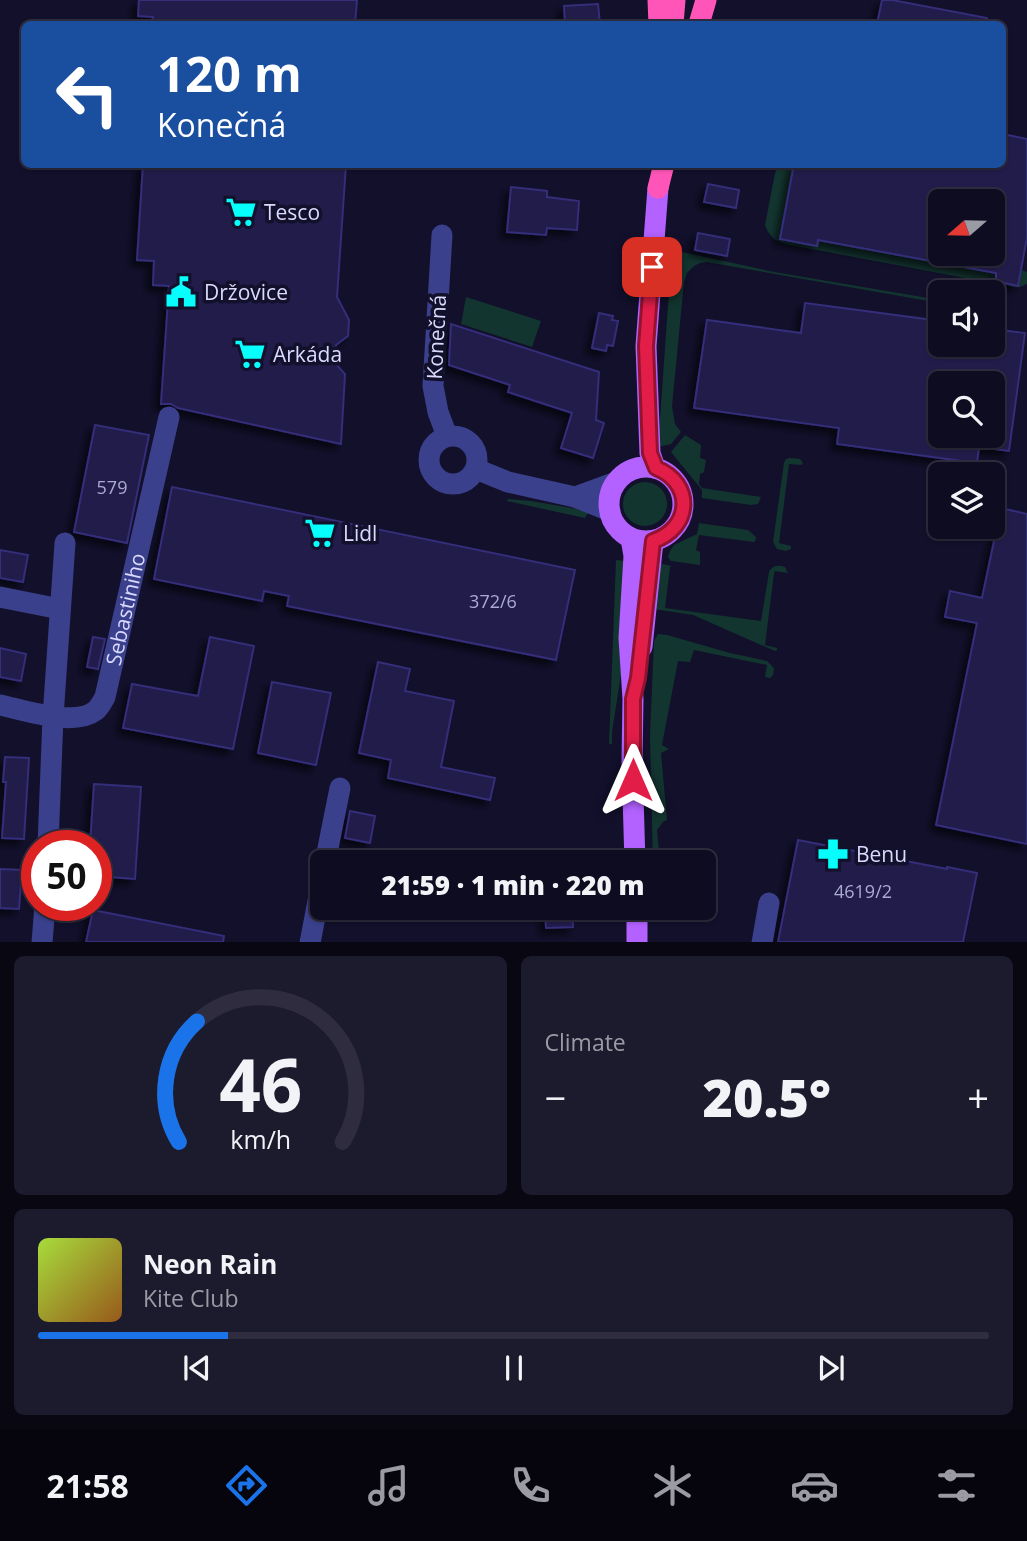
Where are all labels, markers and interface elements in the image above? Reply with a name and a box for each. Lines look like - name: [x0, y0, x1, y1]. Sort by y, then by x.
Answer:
- text: 120 m: [157, 40, 302, 106]
- icon: left: [42, 49, 133, 140]
- text: Konečná: [157, 103, 286, 146]
- north arrow: [928, 189, 1004, 266]
- map controls: [928, 189, 1005, 539]
- supermarket icon: Tesco: [224, 195, 258, 229]
- place label: Tesco: [264, 198, 320, 226]
- pin: [622, 237, 682, 297]
- icon: arrive: [633, 248, 671, 286]
- public building icon: Držovice: [164, 275, 198, 309]
- place label: Držovice: [204, 278, 288, 306]
- button: sound: [928, 280, 1005, 357]
- street label: Konečná: [420, 294, 452, 380]
- supermarket icon: Arkáda: [233, 337, 267, 371]
- place label: Arkáda: [273, 340, 342, 368]
- button: search: [928, 371, 1005, 448]
- button: layers: [928, 462, 1005, 539]
- house number: 579: [97, 475, 127, 499]
- supermarket icon: Lidl: [303, 516, 337, 550]
- place label: Lidl: [343, 519, 377, 547]
- street label: Sebastiniho: [99, 550, 151, 668]
- house number: 372/6: [469, 589, 517, 613]
- position arrow: [596, 743, 670, 817]
- speed limit sign: 50: [21, 830, 112, 921]
- pharmacy icon: Benu: [816, 837, 850, 871]
- place label: Benu: [856, 840, 907, 868]
- text: 21:59 · 1 min · 220 m: [382, 867, 644, 903]
- house number: 4619/2: [834, 879, 892, 903]
- text: Climate: [545, 1026, 626, 1058]
- text: 46: [219, 1034, 302, 1133]
- text: 20.5°: [703, 1061, 831, 1132]
- text: −: [545, 1071, 566, 1123]
- text: +: [967, 1071, 989, 1123]
- text: km/h: [230, 1121, 291, 1155]
- text: Neon Rain: [143, 1246, 277, 1282]
- text: Kite Club: [143, 1282, 238, 1314]
- icon: previous: [178, 1349, 216, 1387]
- icon: pause: [495, 1349, 533, 1387]
- icon: next: [812, 1349, 850, 1387]
- icon: directions: [222, 1461, 271, 1510]
- icon: music: [364, 1461, 413, 1510]
- icon: phone: [506, 1461, 555, 1510]
- icon: climate: [648, 1461, 697, 1510]
- icon: car: [790, 1461, 839, 1510]
- icon: filters: [932, 1461, 981, 1510]
- text: 21:58: [46, 1464, 129, 1507]

